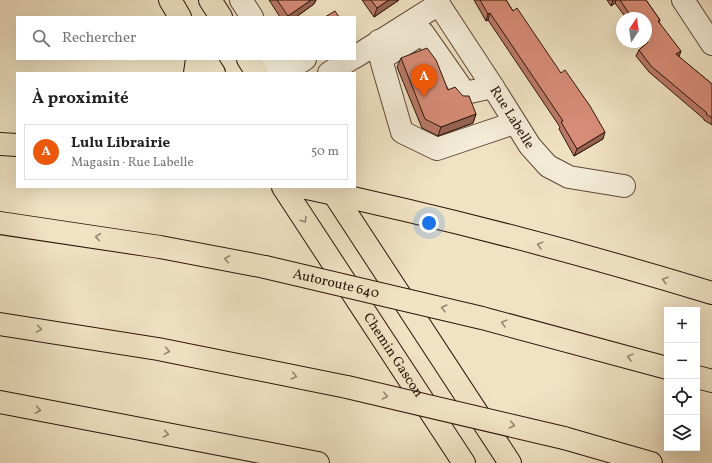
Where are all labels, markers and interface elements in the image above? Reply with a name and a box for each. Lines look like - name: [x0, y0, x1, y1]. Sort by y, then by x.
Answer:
- north arrow: [616, 12, 652, 48]
- search box: [16, 16, 356, 60]
- icon: search: [30, 27, 52, 49]
- text: Rechercher: [62, 28, 136, 49]
- pin: A: [411, 64, 437, 97]
- street label: Rue Labelle: [485, 82, 539, 153]
- text: À proximité: [32, 87, 129, 110]
- text: Lulu Librairie: [71, 133, 170, 154]
- text: A: [41, 143, 51, 161]
- text: 50 m: [311, 143, 339, 161]
- text: Magasin · Rue Labelle: [71, 154, 194, 172]
- your location: [419, 213, 439, 233]
- one-way arrow: [300, 216, 307, 223]
- one-way arrow: [95, 233, 102, 242]
- one-way arrow: [536, 241, 543, 249]
- one-way arrow: [224, 255, 230, 264]
- street label: Autoroute 640: [291, 264, 381, 303]
- one-way arrow: [662, 276, 669, 285]
- one-way arrow: [441, 305, 448, 313]
- map controls: [664, 307, 700, 451]
- button: +: [664, 307, 700, 343]
- street label: Chemin Gascon: [359, 309, 428, 401]
- one-way arrow: [501, 320, 507, 328]
- one-way arrow: [35, 324, 42, 333]
- button: −: [664, 343, 700, 379]
- one-way arrow: [164, 346, 170, 355]
- one-way arrow: [626, 353, 633, 362]
- one-way arrow: [291, 372, 297, 380]
- button: locate: [664, 379, 700, 415]
- one-way arrow: [382, 391, 388, 399]
- one-way arrow: [35, 405, 41, 413]
- button: layers: [664, 415, 700, 451]
- one-way arrow: [509, 421, 515, 429]
- one-way arrow: [163, 429, 169, 438]

